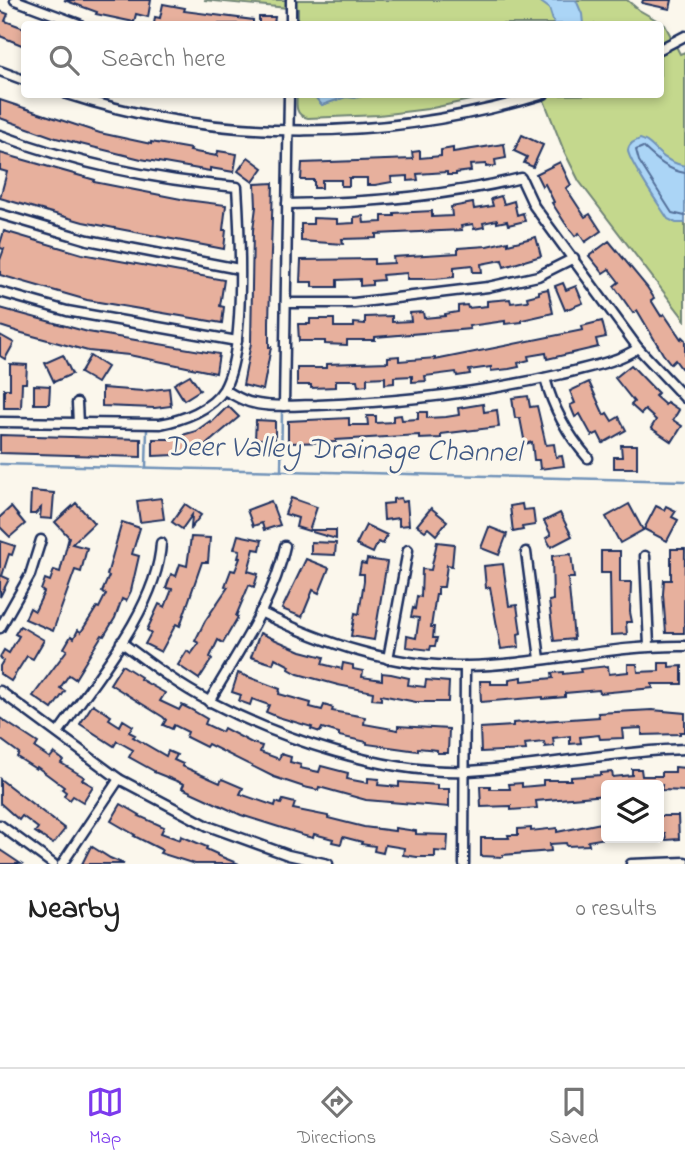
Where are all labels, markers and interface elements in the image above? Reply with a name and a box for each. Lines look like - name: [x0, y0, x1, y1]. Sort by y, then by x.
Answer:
- search box: [21, 21, 664, 98]
- icon: search: [45, 41, 83, 79]
- text: Search here: [101, 41, 226, 79]
- water label: Deer Valley Drainage Channel: [164, 426, 526, 476]
- map controls: [601, 780, 664, 843]
- button: layers: [601, 780, 664, 843]
- text: Nearby: [28, 888, 120, 932]
- text: 0 results: [576, 893, 657, 926]
- tab: Map: [86, 1083, 124, 1152]
- tab: Directions: [297, 1083, 376, 1152]
- tab: Saved: [549, 1083, 599, 1152]

